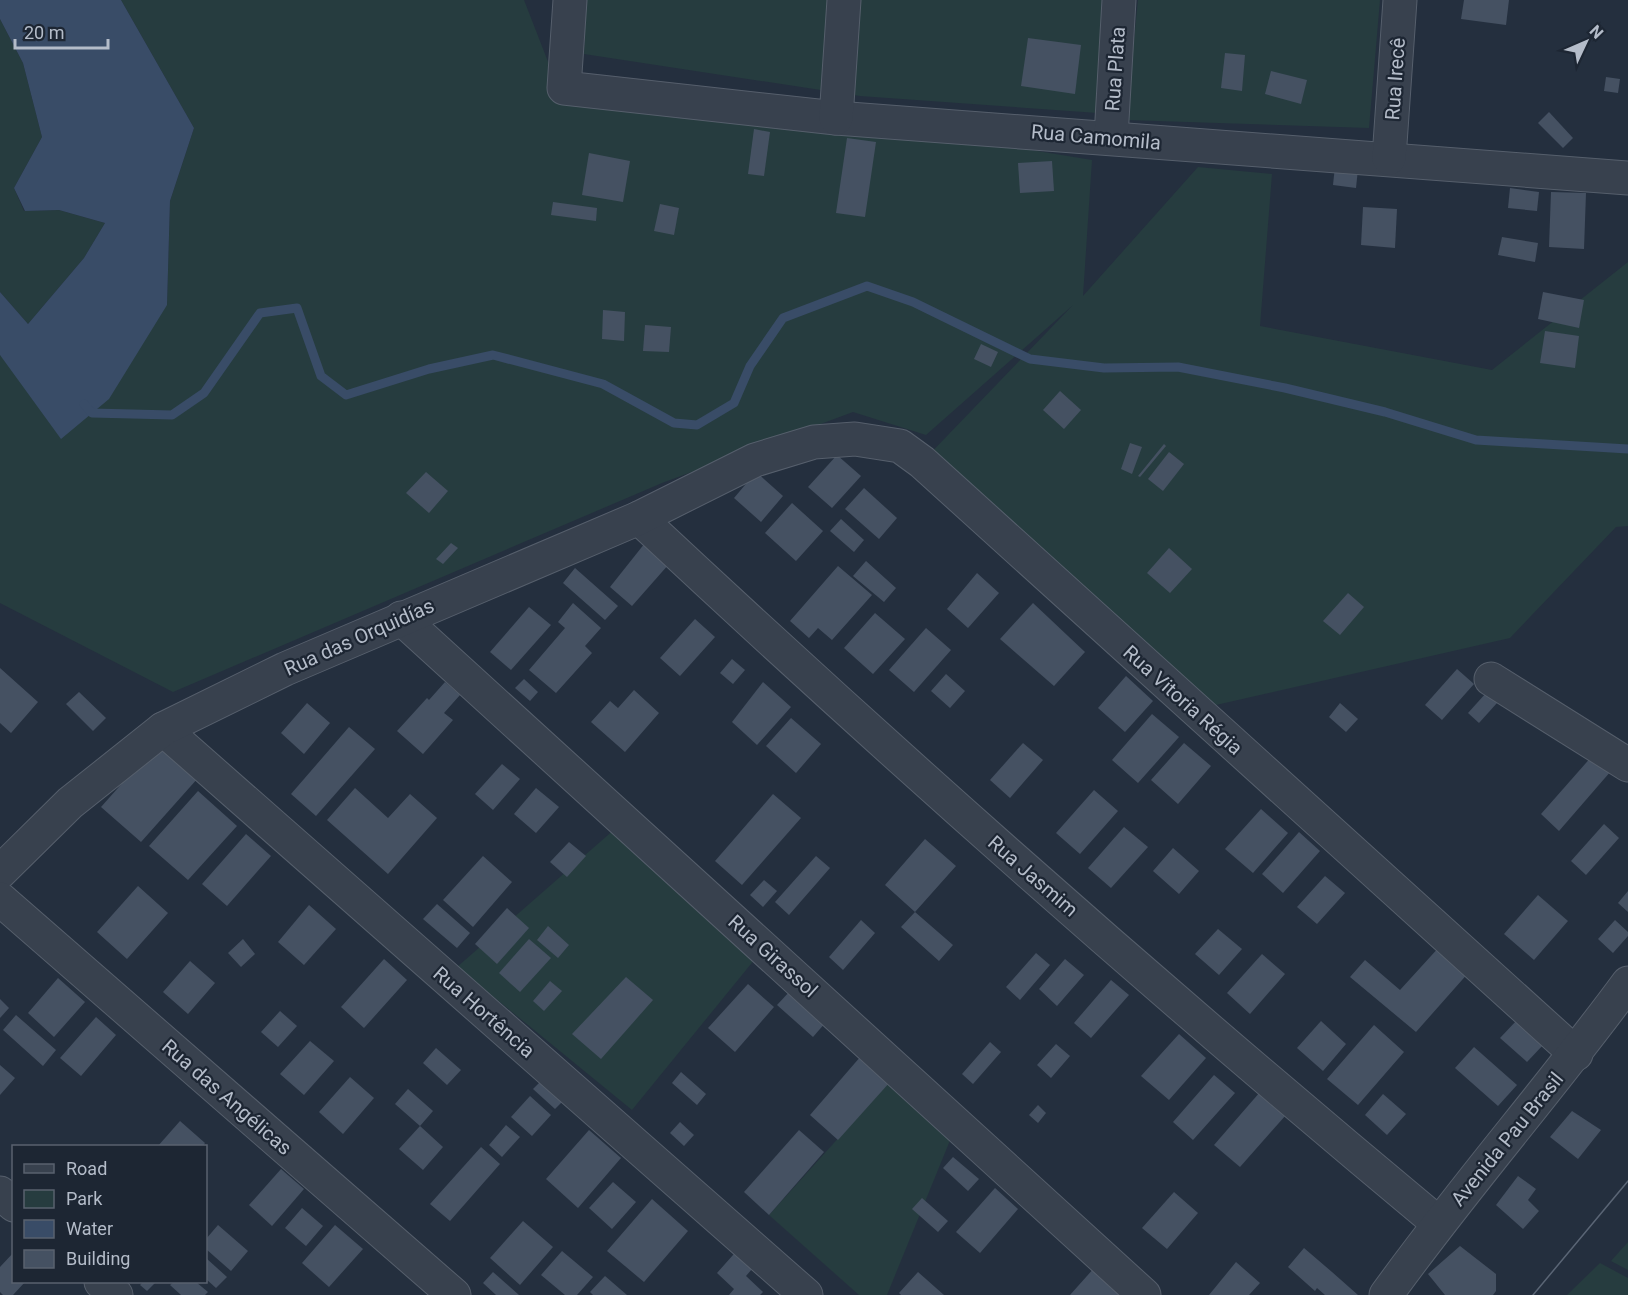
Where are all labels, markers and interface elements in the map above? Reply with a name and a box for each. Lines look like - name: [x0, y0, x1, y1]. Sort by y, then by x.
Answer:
- scale bar: [15, 12, 108, 50]
- north arrow: [1556, 12, 1616, 72]
- text: N: [1586, 21, 1607, 43]
- text: 20 m: [24, 22, 64, 43]
- street label: Rua Plata: [1100, 26, 1130, 112]
- street label: Rua Irecê: [1380, 37, 1410, 121]
- street label: Rua Camomila: [1030, 119, 1162, 155]
- street label: Rua das Orquidías: [280, 593, 438, 681]
- street label: Rua Vitoria Régia: [1119, 640, 1247, 760]
- street label: Rua Jasmim: [983, 830, 1083, 922]
- street label: Rua Girassol: [723, 910, 823, 1002]
- street label: Rua Hortência: [428, 961, 540, 1063]
- street label: Rua das Angélicas: [157, 1034, 297, 1160]
- street label: Avenida Pau Brasil: [1446, 1067, 1568, 1211]
- legend: [12, 1145, 207, 1283]
- text: Road: [66, 1158, 107, 1179]
- text: Park: [66, 1188, 103, 1209]
- text: Water: [66, 1218, 113, 1239]
- text: Building: [66, 1248, 130, 1269]

